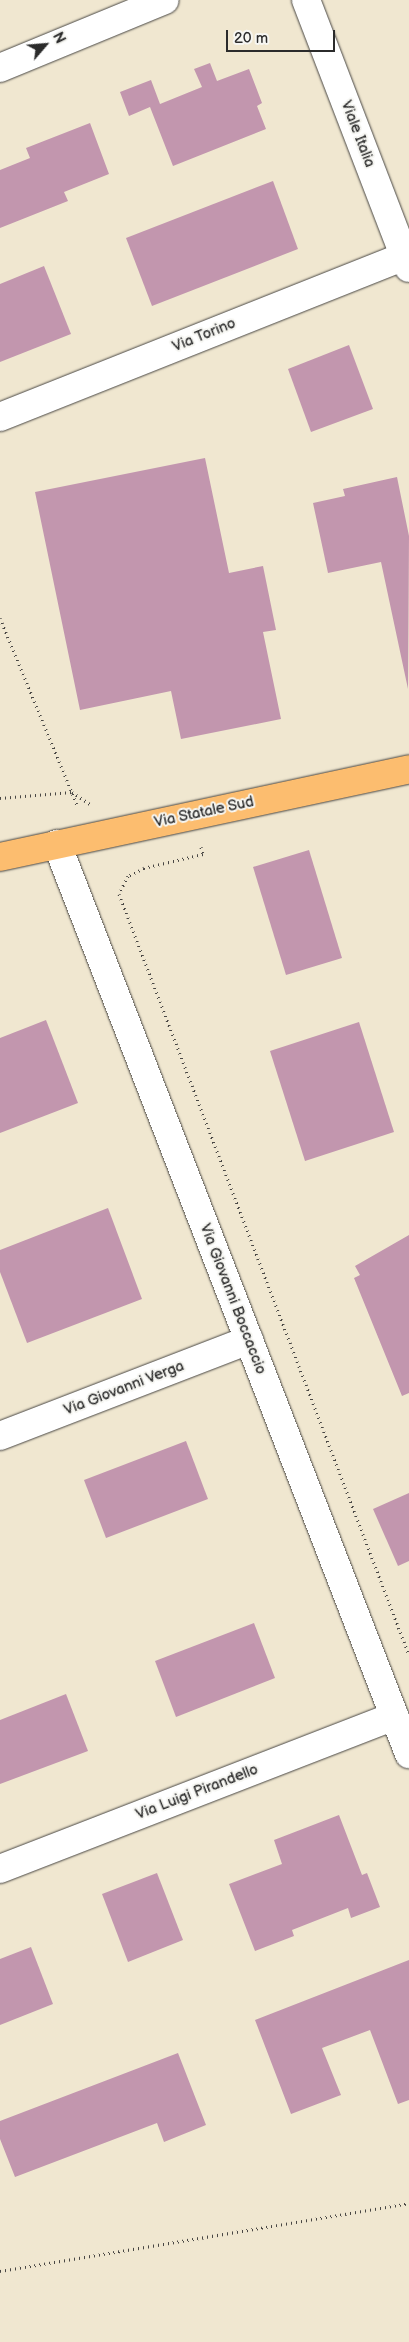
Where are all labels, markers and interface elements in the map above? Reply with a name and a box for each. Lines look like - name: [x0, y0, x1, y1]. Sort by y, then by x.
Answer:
- north arrow: [20, 20, 70, 70]
- scale bar: [229, 20, 338, 52]
- text: N: [49, 29, 69, 46]
- text: 20 m: [234, 29, 268, 48]
- street label: Viale Italia: [337, 98, 379, 170]
- street label: Via Torino: [169, 314, 239, 356]
- street label: Via Statale Sud: [152, 793, 256, 831]
- street label: Via Giovanni Boccaccio: [196, 1221, 270, 1377]
- street label: Via Giovanni Verga: [61, 1357, 187, 1419]
- street label: Via Luigi Pirandello: [133, 1760, 261, 1824]

